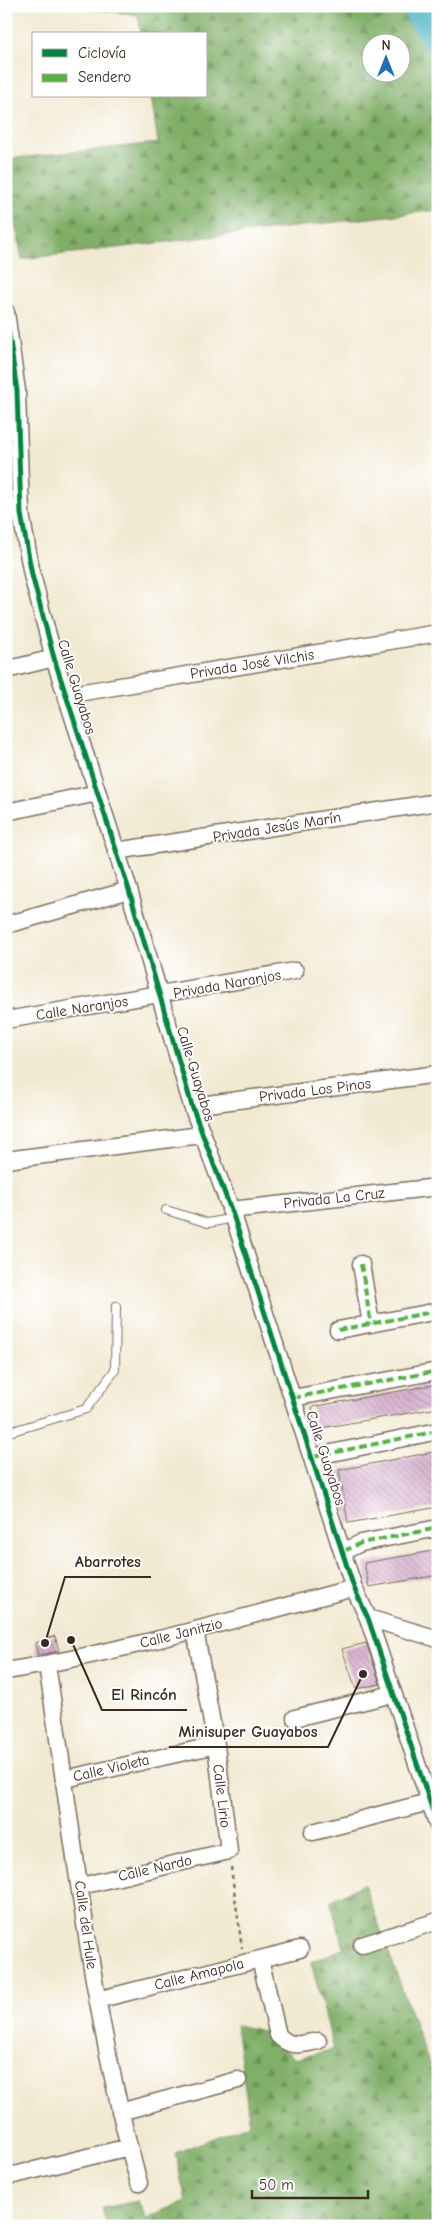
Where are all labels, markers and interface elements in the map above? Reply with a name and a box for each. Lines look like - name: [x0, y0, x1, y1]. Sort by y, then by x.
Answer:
- legend: [32, 32, 208, 98]
- north arrow: [362, 32, 412, 82]
- text: N: [381, 37, 391, 54]
- text: Ciclovía: [78, 44, 126, 62]
- text: Sendero: [78, 68, 131, 86]
- street label: Calle Guayabos: [54, 637, 100, 737]
- street label: Privada José Vilchis: [189, 645, 315, 683]
- street label: Privada Jesús Marín: [212, 808, 342, 846]
- street label: Privada Naranjos: [172, 966, 282, 1002]
- street label: Calle Naranjos: [35, 992, 129, 1024]
- street label: Calle Guayabos: [173, 1024, 219, 1124]
- street label: Privada Los Pinos: [258, 1074, 372, 1106]
- street label: Privada La Cruz: [283, 1184, 386, 1212]
- street label: Calle Guayabos: [302, 1408, 350, 1508]
- callout: Abarrotes: [65, 1546, 151, 1577]
- text: Abarrotes: [75, 1553, 141, 1571]
- street label: Calle Janitzio: [138, 1614, 224, 1652]
- callout: El Rincón: [102, 1679, 187, 1710]
- text: El Rincón: [111, 1686, 177, 1704]
- callout: Minisuper Guayabos: [169, 1716, 328, 1747]
- text: Minisuper Guayabos: [178, 1723, 318, 1741]
- street label: Calle Violeta: [71, 1750, 151, 1786]
- street label: Calle Lirio: [209, 1763, 235, 1829]
- street label: Calle Nardo: [116, 1851, 194, 1885]
- street label: Calle del Hule: [71, 1880, 101, 1971]
- street label: Calle Amapola: [152, 1954, 246, 1994]
- scale bar: [252, 2167, 368, 2199]
- text: 50 m: [259, 2176, 294, 2194]

